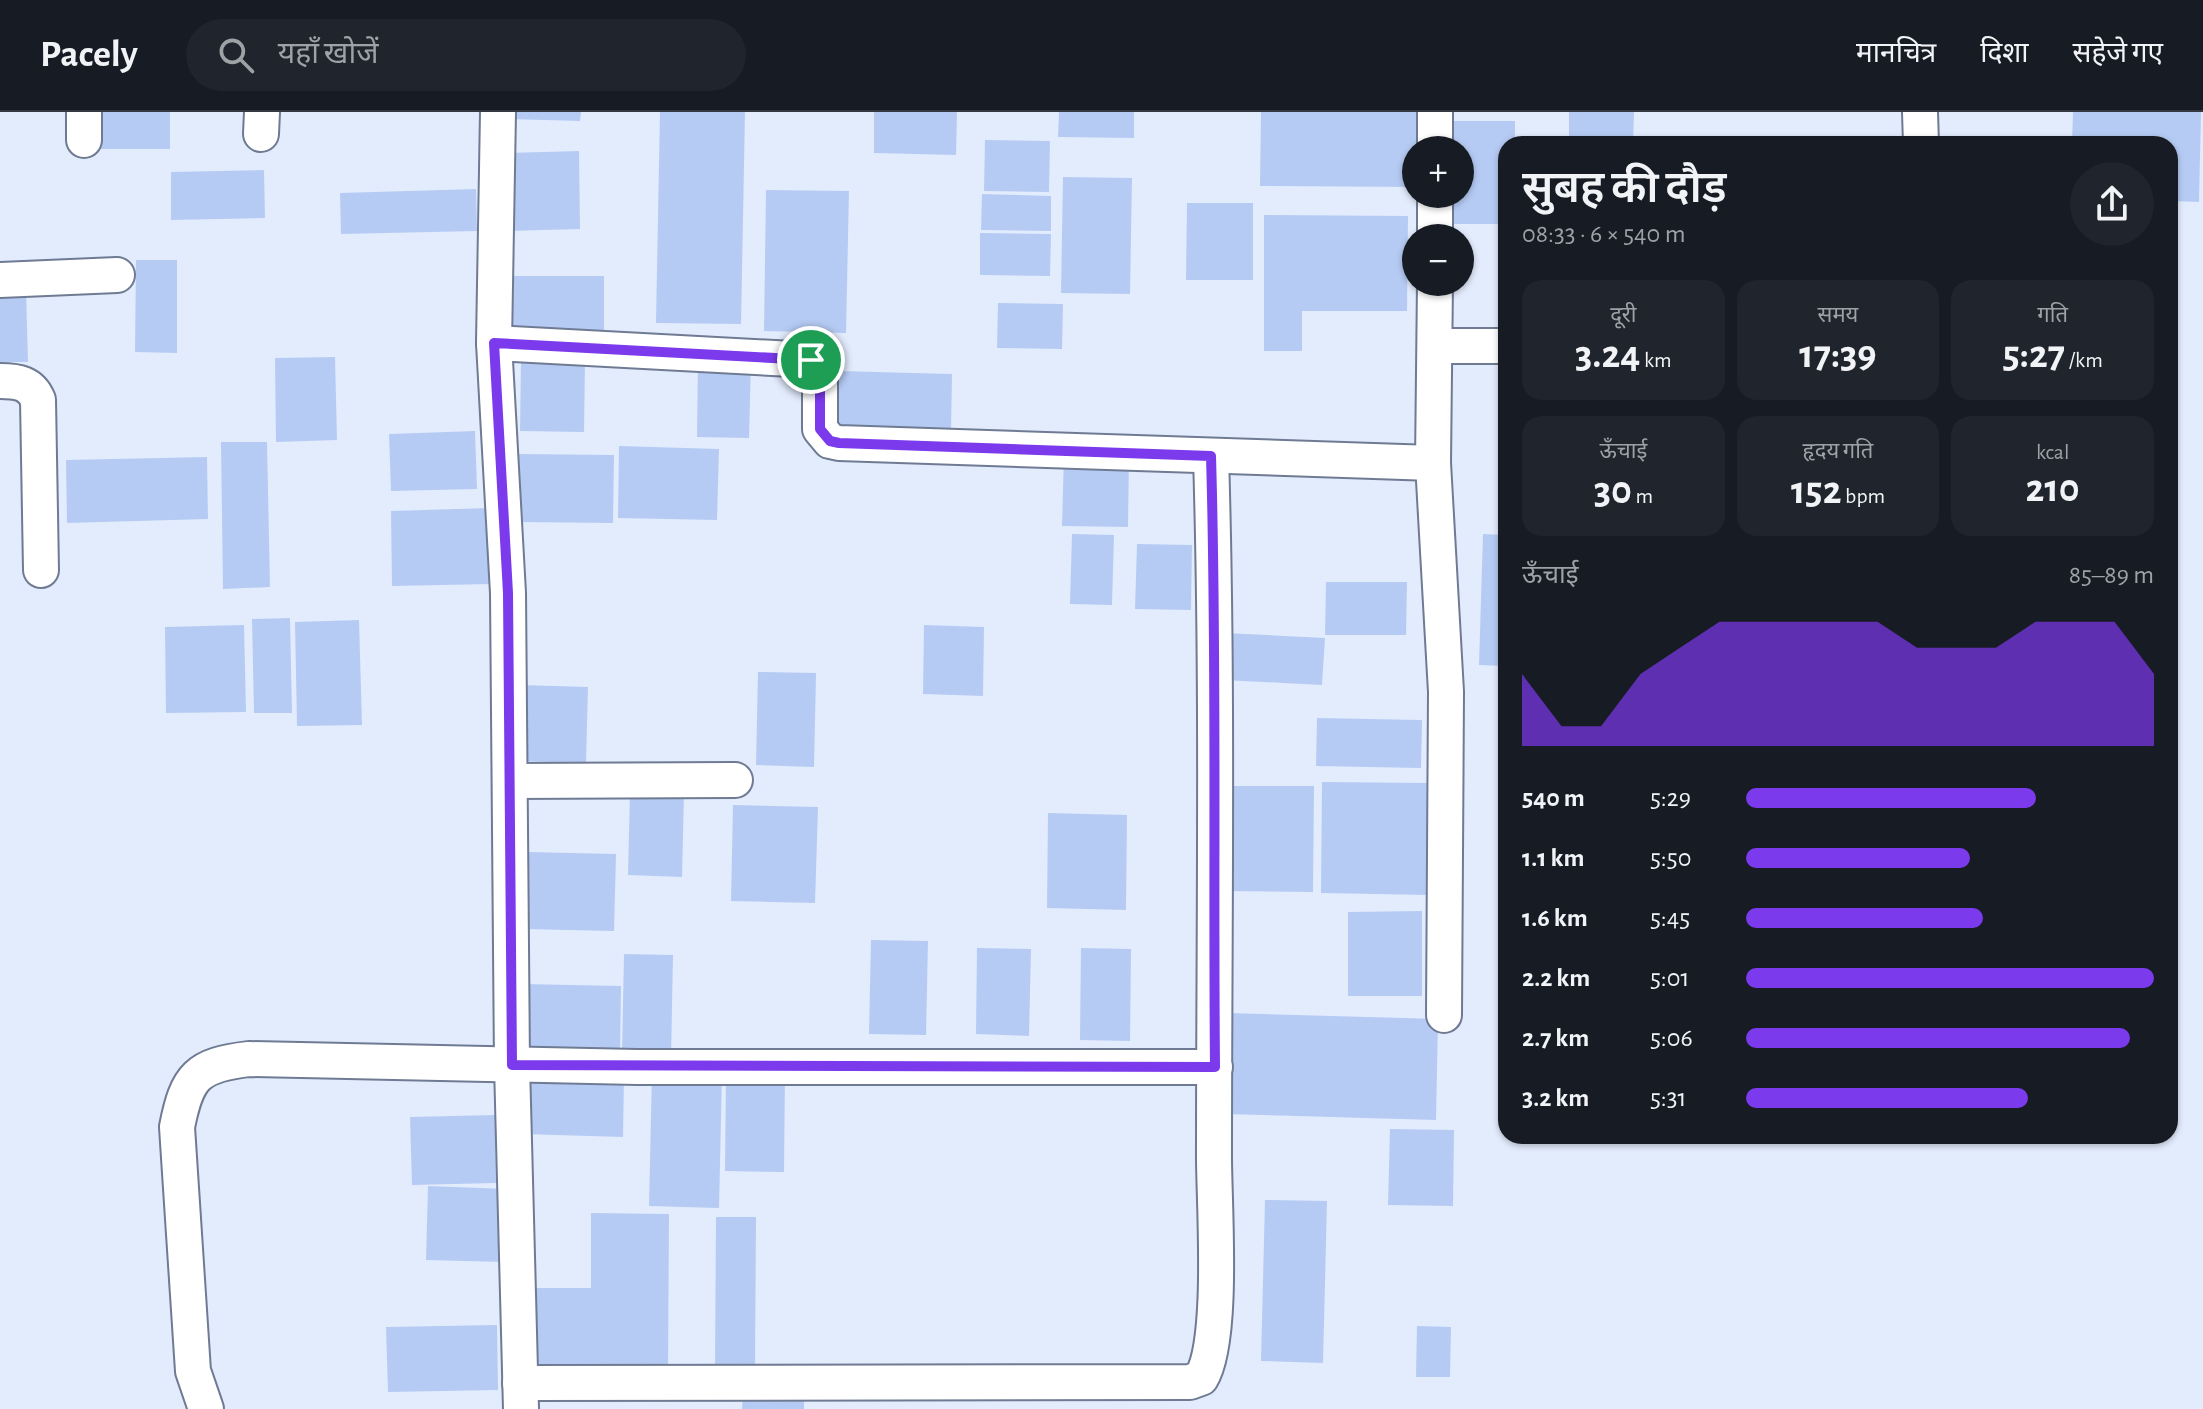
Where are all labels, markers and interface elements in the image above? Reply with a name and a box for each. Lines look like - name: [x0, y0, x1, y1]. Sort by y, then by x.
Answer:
- search box: [186, 19, 746, 91]
- icon: search: [214, 33, 258, 77]
- text: Pacely: [40, 36, 138, 74]
- text: यहाँ खोजें: [278, 39, 378, 69]
- text: मानचित्र: [1856, 40, 1936, 68]
- text: दिशा: [1980, 40, 2029, 68]
- text: सहेजे गए: [2073, 40, 2163, 68]
- map controls: [1402, 136, 1474, 296]
- button: +: [1402, 136, 1474, 208]
- button: share: [2070, 162, 2154, 246]
- text: सुबह की दौड़: [1522, 167, 1726, 211]
- text: 08:33 · 6 × 540 m: [1522, 221, 1685, 247]
- button: −: [1402, 224, 1474, 296]
- text: दूरी: [1610, 304, 1637, 326]
- text: समय: [1818, 304, 1858, 326]
- text: गति: [2037, 304, 2068, 326]
- pin: [777, 326, 845, 394]
- text: 3.24: [1575, 335, 1640, 375]
- text: 17:39: [1799, 335, 1877, 375]
- text: 5:27: [2003, 335, 2065, 375]
- icon: arrive: [789, 338, 833, 382]
- text: km: [1640, 349, 1672, 371]
- text: /km: [2065, 349, 2103, 371]
- text: ऊँचाई: [1599, 440, 1647, 462]
- text: हृदय गति: [1803, 440, 1873, 462]
- text: kcal: [2036, 441, 2069, 463]
- text: 210: [2026, 469, 2080, 509]
- text: 30: [1594, 471, 1632, 511]
- text: 152: [1791, 471, 1841, 511]
- text: m: [1632, 485, 1653, 507]
- text: bpm: [1841, 485, 1885, 507]
- text: ऊँचाई: [1522, 562, 1578, 588]
- text: 85–89 m: [2069, 562, 2154, 588]
- text: 540 m: [1522, 785, 1585, 811]
- text: 5:29: [1650, 785, 1691, 811]
- text: 1.1 km: [1522, 845, 1584, 871]
- text: 5:50: [1650, 845, 1691, 871]
- text: 1.6 km: [1522, 905, 1588, 931]
- text: 5:45: [1650, 905, 1690, 931]
- text: 2.2 km: [1522, 965, 1590, 991]
- text: 5:01: [1650, 965, 1690, 991]
- text: 2.7 km: [1522, 1025, 1589, 1051]
- text: 5:06: [1650, 1025, 1693, 1051]
- text: 3.2 km: [1522, 1085, 1589, 1111]
- text: 5:31: [1650, 1085, 1686, 1111]

